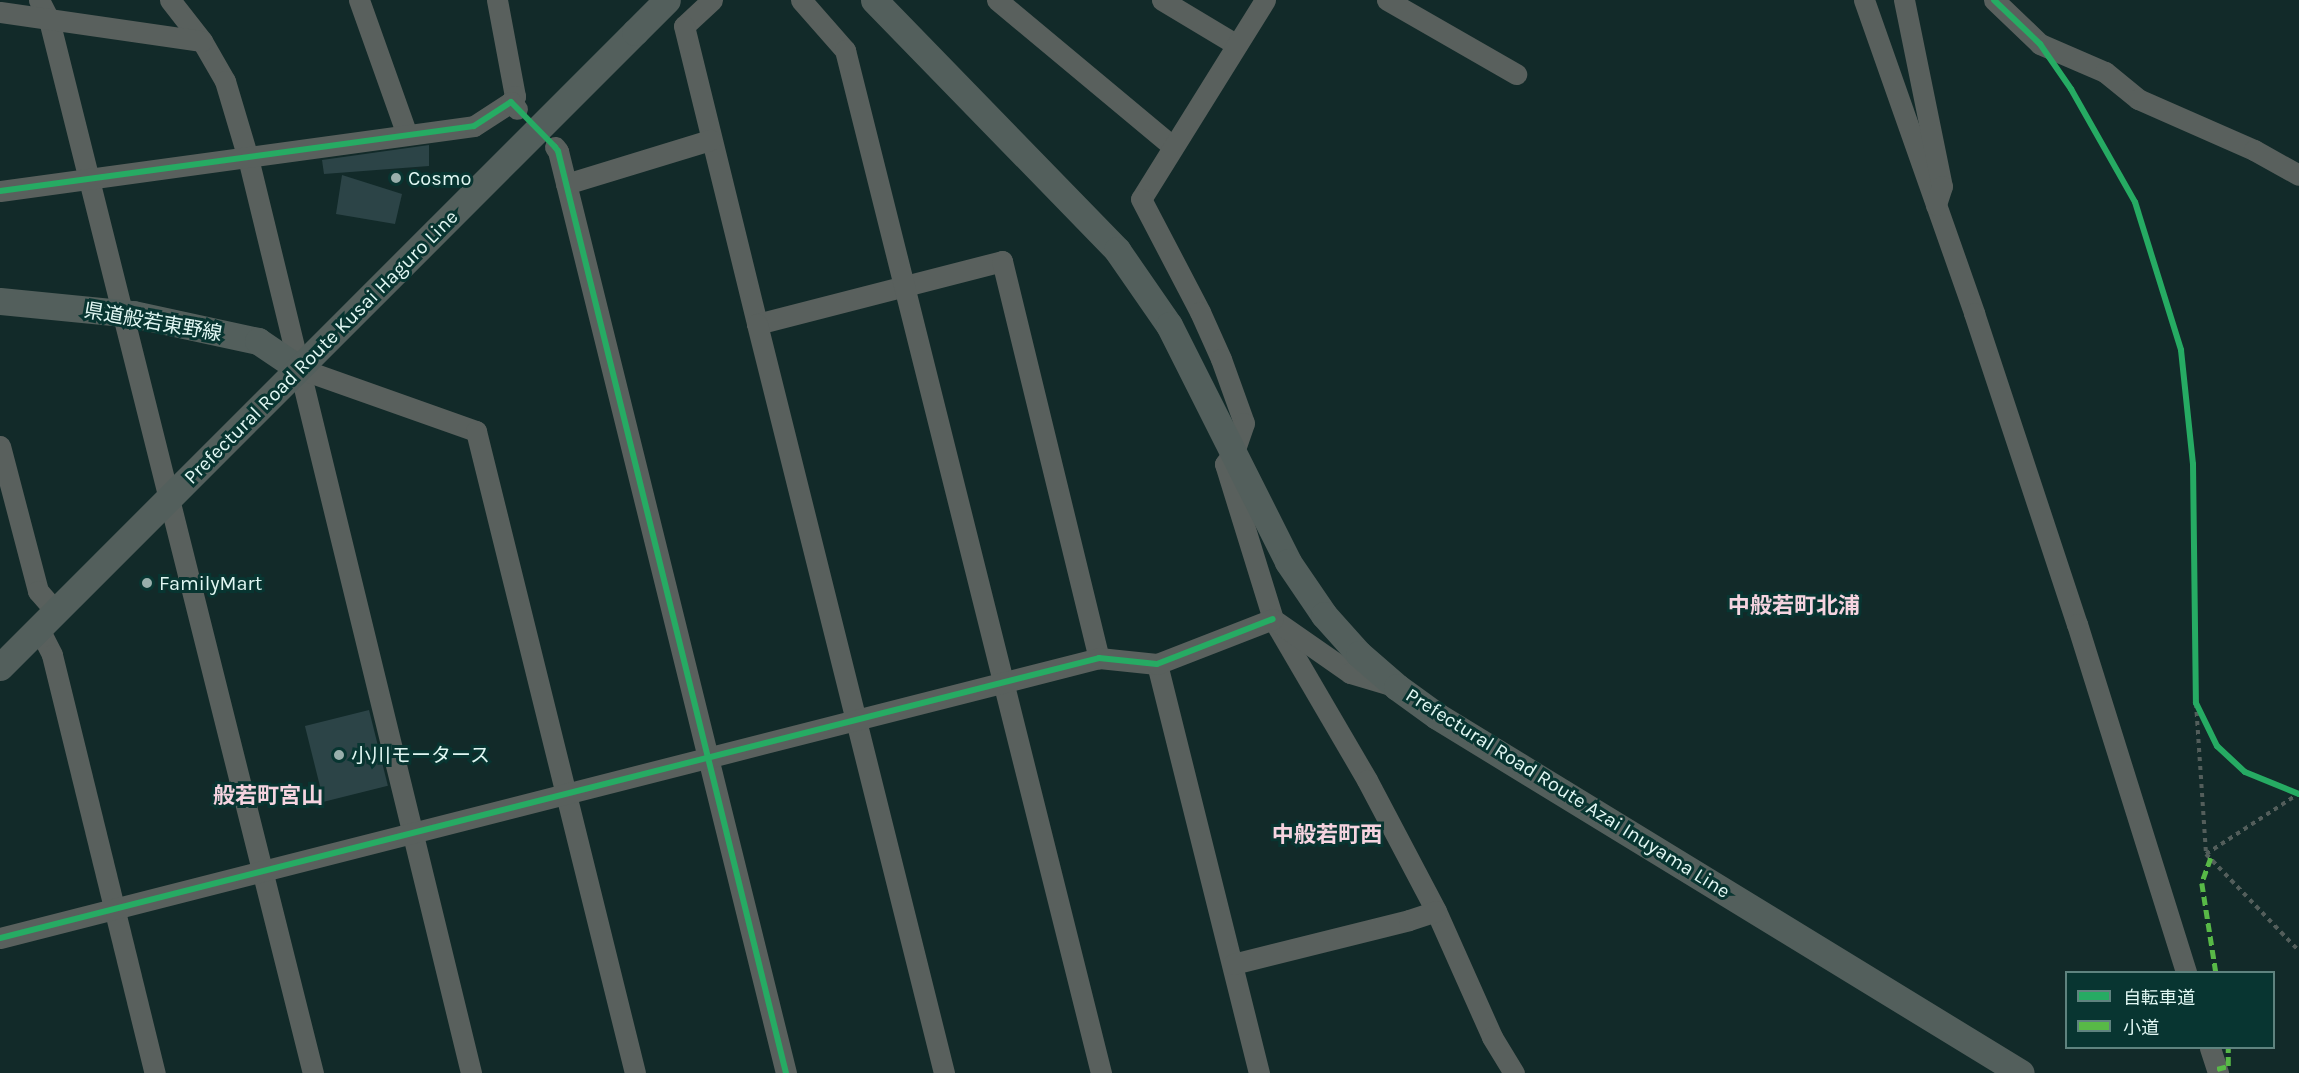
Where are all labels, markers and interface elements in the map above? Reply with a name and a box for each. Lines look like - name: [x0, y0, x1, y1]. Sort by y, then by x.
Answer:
- place label: Cosmo: [408, 166, 471, 190]
- marker: Cosmo: [389, 171, 403, 185]
- street label: Prefectural Road Route Kusai Haguro Line: [179, 205, 463, 489]
- street label: 県道般若東野線: [82, 298, 224, 346]
- place label: FamilyMart: [159, 571, 262, 595]
- marker: FamilyMart: [140, 576, 154, 590]
- district label: 中般若町北浦: [1728, 594, 1860, 620]
- street label: Prefectural Road Route Azai Inuyama Line: [1401, 683, 1735, 903]
- place label: 小川モータース: [351, 743, 491, 767]
- marker: 小川モータース: [332, 748, 346, 762]
- district label: 般若町宮山: [213, 784, 323, 810]
- district label: 中般若町西: [1272, 823, 1382, 849]
- legend: [2065, 971, 2275, 1049]
- text: 自転車道: [2123, 987, 2195, 1009]
- text: 小道: [2123, 1017, 2159, 1039]

